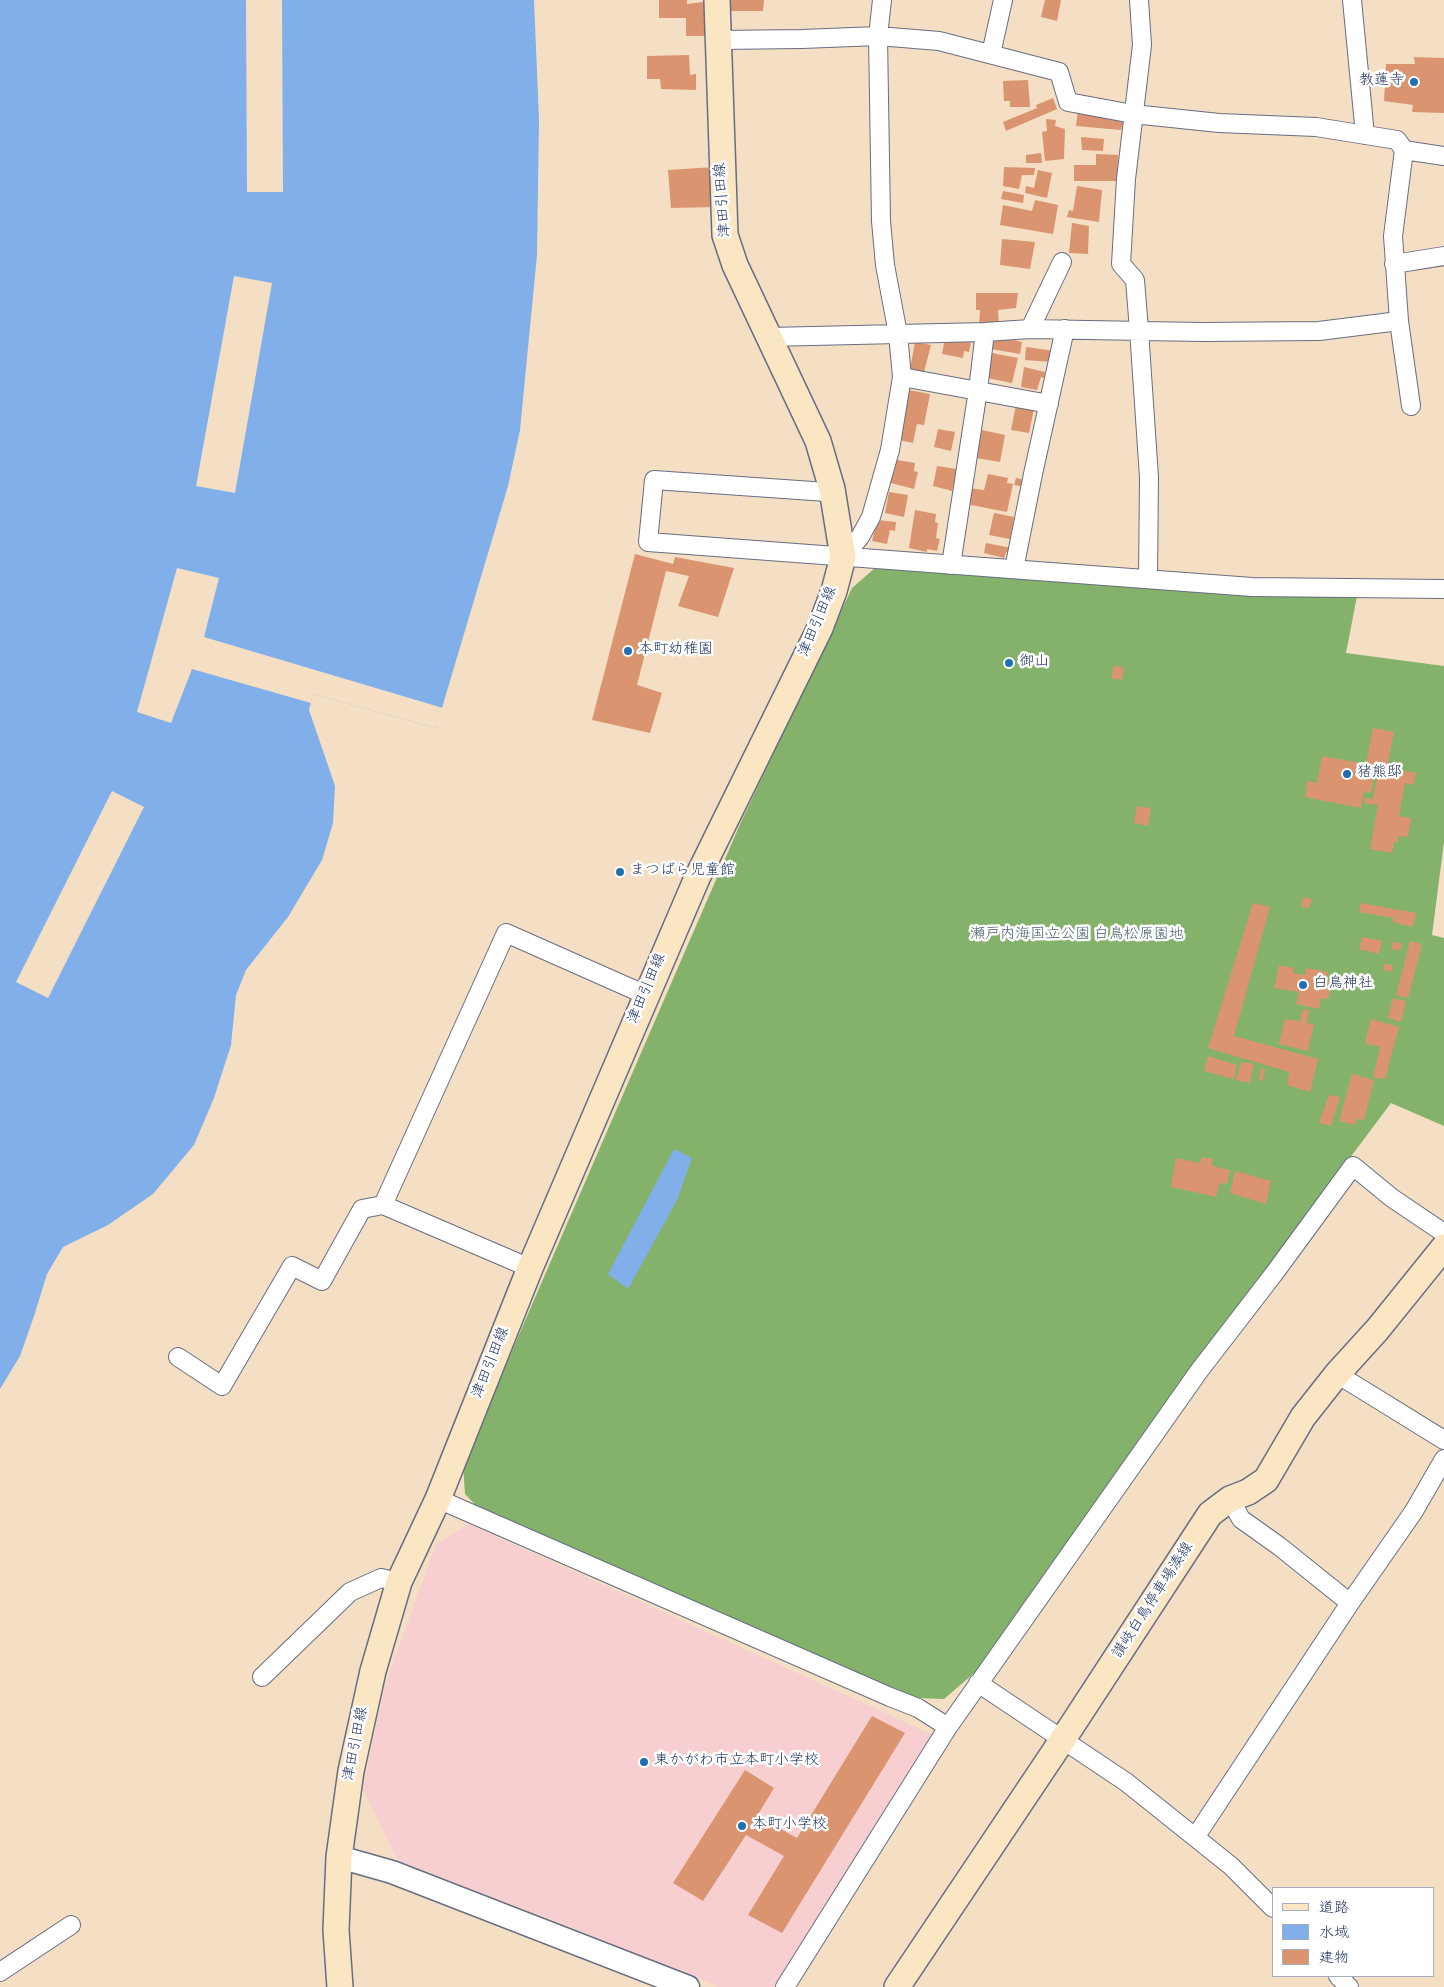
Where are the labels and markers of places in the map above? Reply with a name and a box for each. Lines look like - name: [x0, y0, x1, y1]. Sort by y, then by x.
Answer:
- place label: 教蓮寺: [1359, 73, 1404, 91]
- marker: 教蓮寺: [1408, 76, 1420, 88]
- place label: 本町幼稚園: [638, 642, 713, 660]
- marker: 本町幼稚園: [622, 645, 634, 657]
- place label: 御山: [1019, 654, 1049, 672]
- marker: 御山: [1003, 657, 1015, 669]
- place label: 猪熊邸: [1357, 765, 1402, 783]
- marker: 猪熊邸: [1341, 768, 1353, 780]
- place label: まつばら児童館: [630, 863, 735, 881]
- marker: まつばら児童館: [614, 866, 626, 878]
- place label: 白鳥神社: [1313, 976, 1373, 994]
- marker: 白鳥神社: [1297, 979, 1309, 991]
- place label: 東かがわ市立本町小学校: [654, 1753, 819, 1771]
- marker: 東かがわ市立本町小学校: [638, 1756, 650, 1768]
- place label: 本町小学校: [752, 1817, 827, 1835]
- marker: 本町小学校: [736, 1820, 748, 1832]

